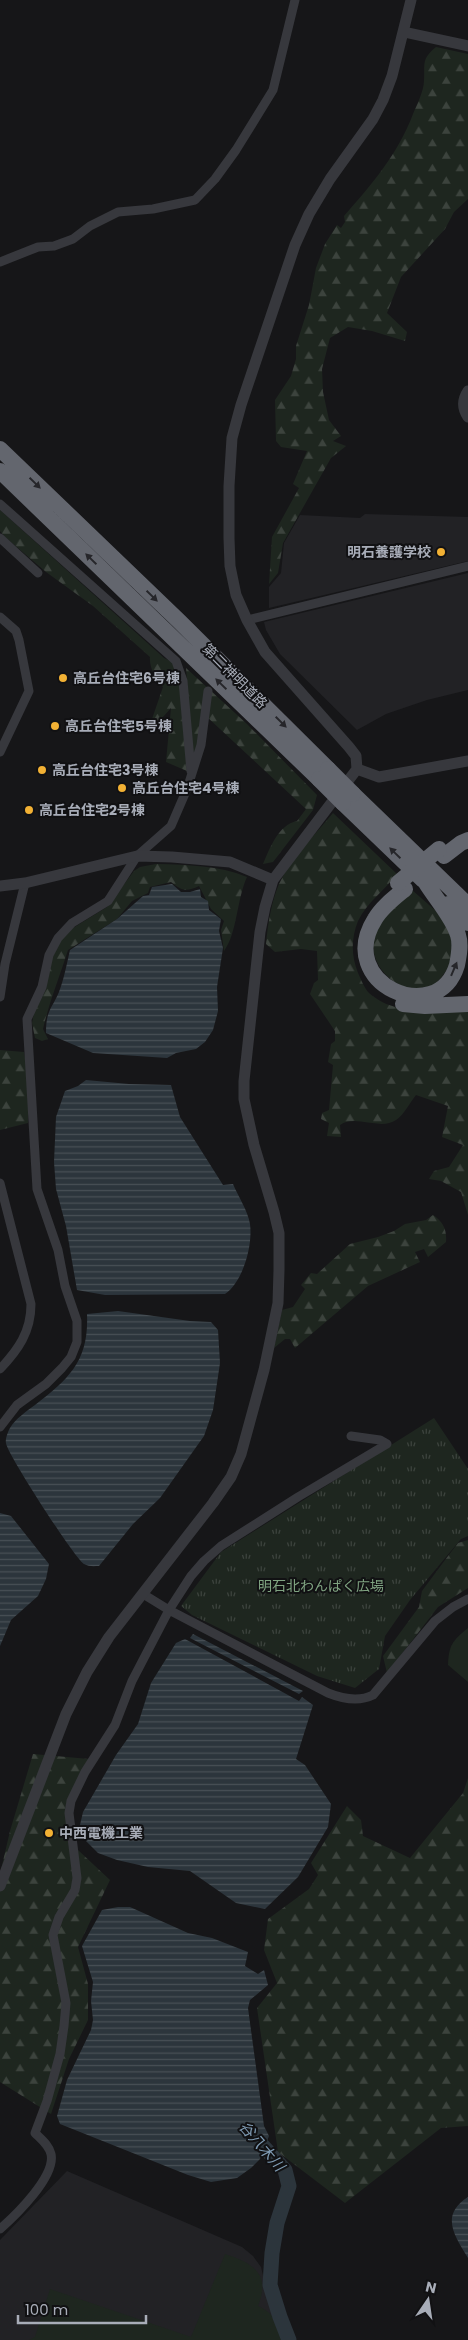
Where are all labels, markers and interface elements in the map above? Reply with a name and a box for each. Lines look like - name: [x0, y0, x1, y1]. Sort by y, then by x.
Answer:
- one-way arrow: [29, 477, 41, 489]
- place label: 明石養護学校: [347, 542, 431, 562]
- marker: 明石養護学校: [435, 546, 447, 558]
- one-way arrow: [86, 553, 98, 565]
- one-way arrow: [146, 590, 158, 602]
- street label: 第二神明道路: [198, 639, 272, 713]
- place label: 高丘台住宅6号棟: [73, 668, 180, 688]
- marker: 高丘台住宅6号棟: [57, 672, 69, 684]
- one-way arrow: [215, 678, 227, 690]
- place label: 高丘台住宅5号棟: [65, 716, 172, 736]
- one-way arrow: [274, 716, 286, 728]
- marker: 高丘台住宅5号棟: [49, 720, 61, 732]
- place label: 高丘台住宅3号棟: [52, 760, 158, 780]
- marker: 高丘台住宅3号棟: [36, 764, 48, 776]
- place label: 高丘台住宅4号棟: [132, 778, 239, 798]
- marker: 高丘台住宅4号棟: [116, 782, 128, 794]
- place label: 高丘台住宅2号棟: [39, 800, 145, 820]
- marker: 高丘台住宅2号棟: [23, 804, 35, 816]
- one-way arrow: [389, 847, 401, 859]
- one-way arrow: [451, 962, 459, 976]
- park label: 明石北わんぱく広場: [258, 1576, 384, 1596]
- place label: 中西電機工業: [59, 1823, 143, 1843]
- marker: 中西電機工業: [43, 1827, 55, 1839]
- water label: 谷八木川: [234, 2116, 291, 2177]
- north arrow: [403, 2275, 453, 2325]
- text: N: [424, 2276, 438, 2298]
- scale bar: [18, 2292, 145, 2324]
- text: 100 m: [25, 2299, 68, 2320]

